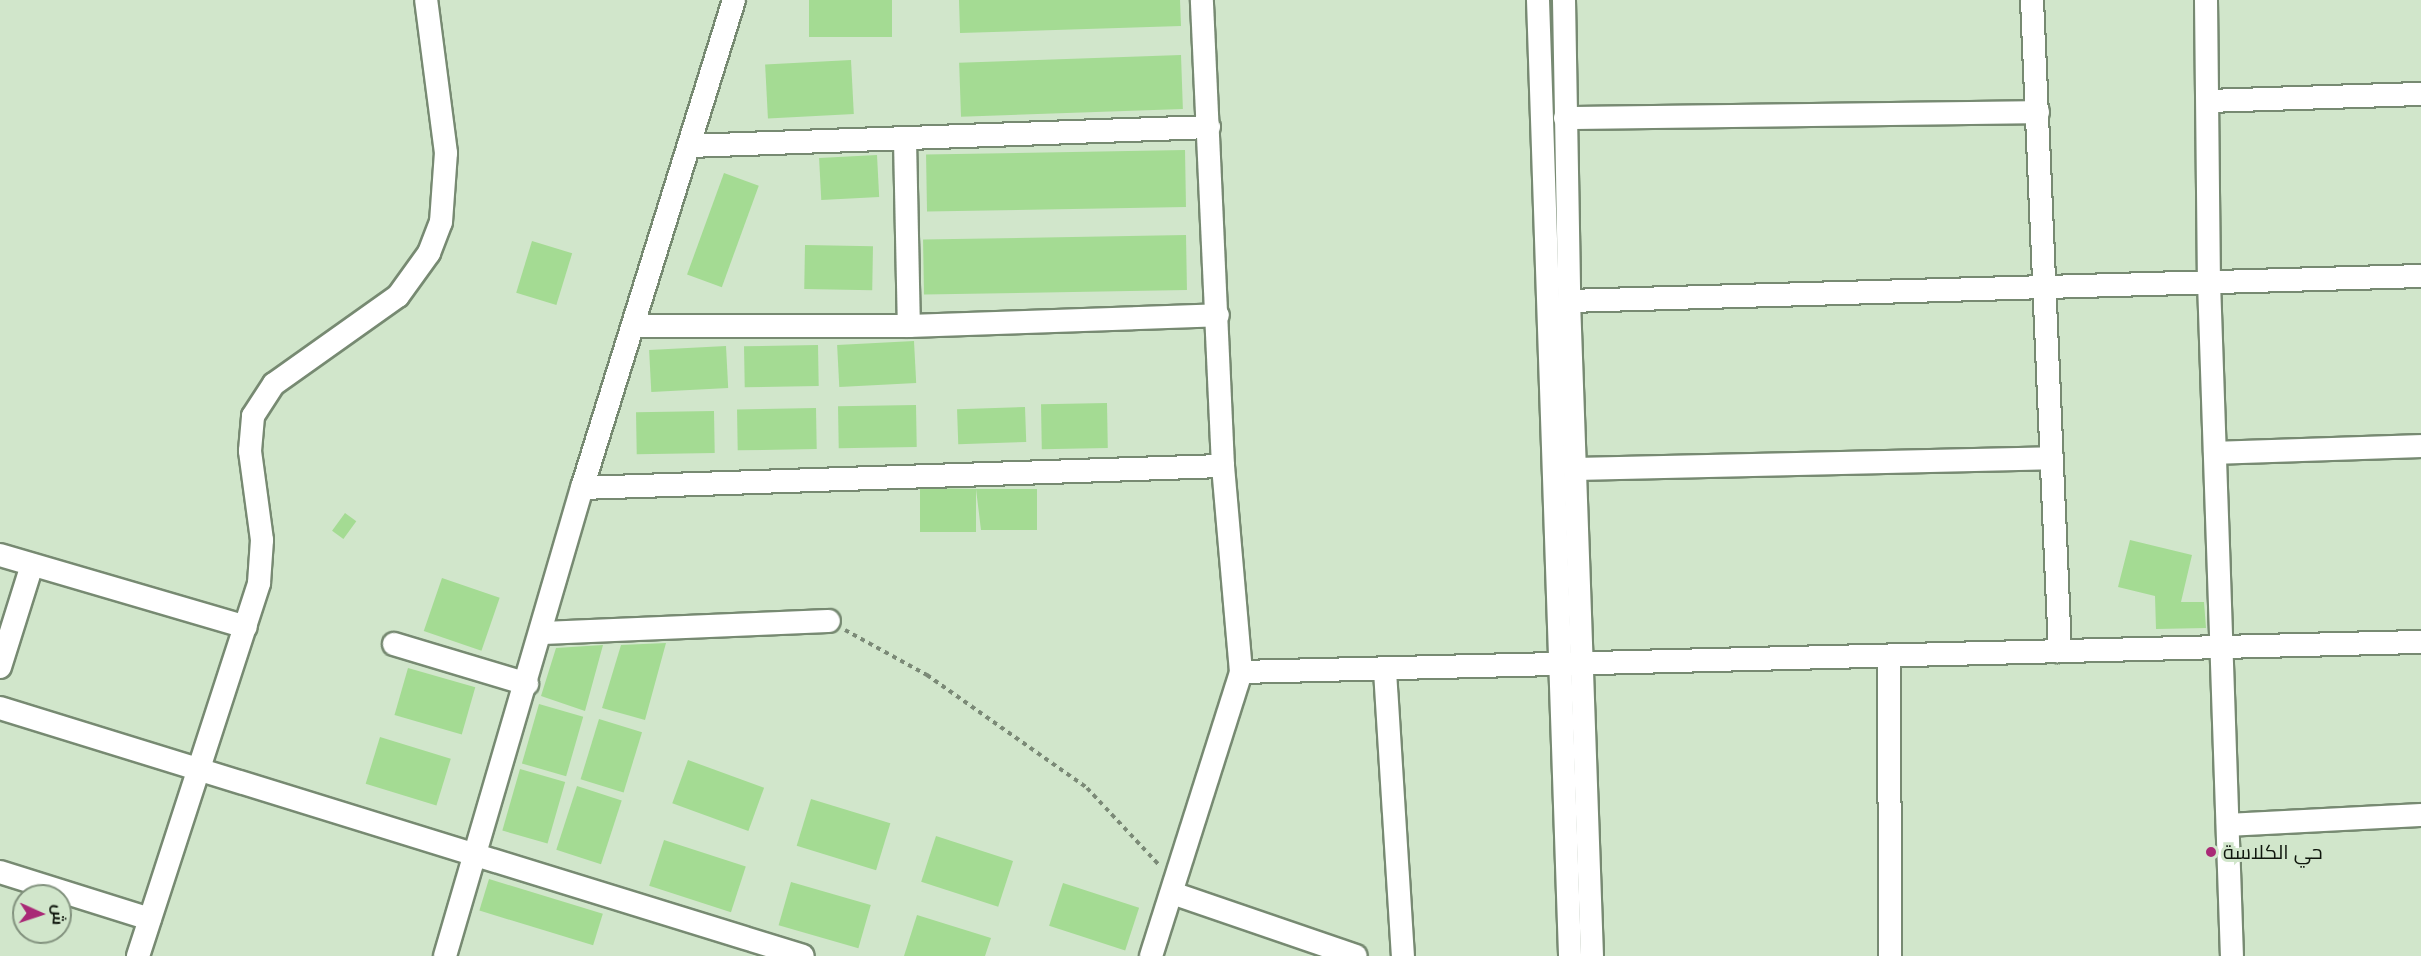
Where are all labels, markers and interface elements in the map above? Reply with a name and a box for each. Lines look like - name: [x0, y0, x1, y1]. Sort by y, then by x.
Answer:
- place label: حي الكلاسة: [2223, 840, 2322, 864]
- marker: حي الكلاسة: [2204, 845, 2218, 859]
- north arrow: [12, 884, 72, 944]
- text: ش: [47, 904, 70, 926]

